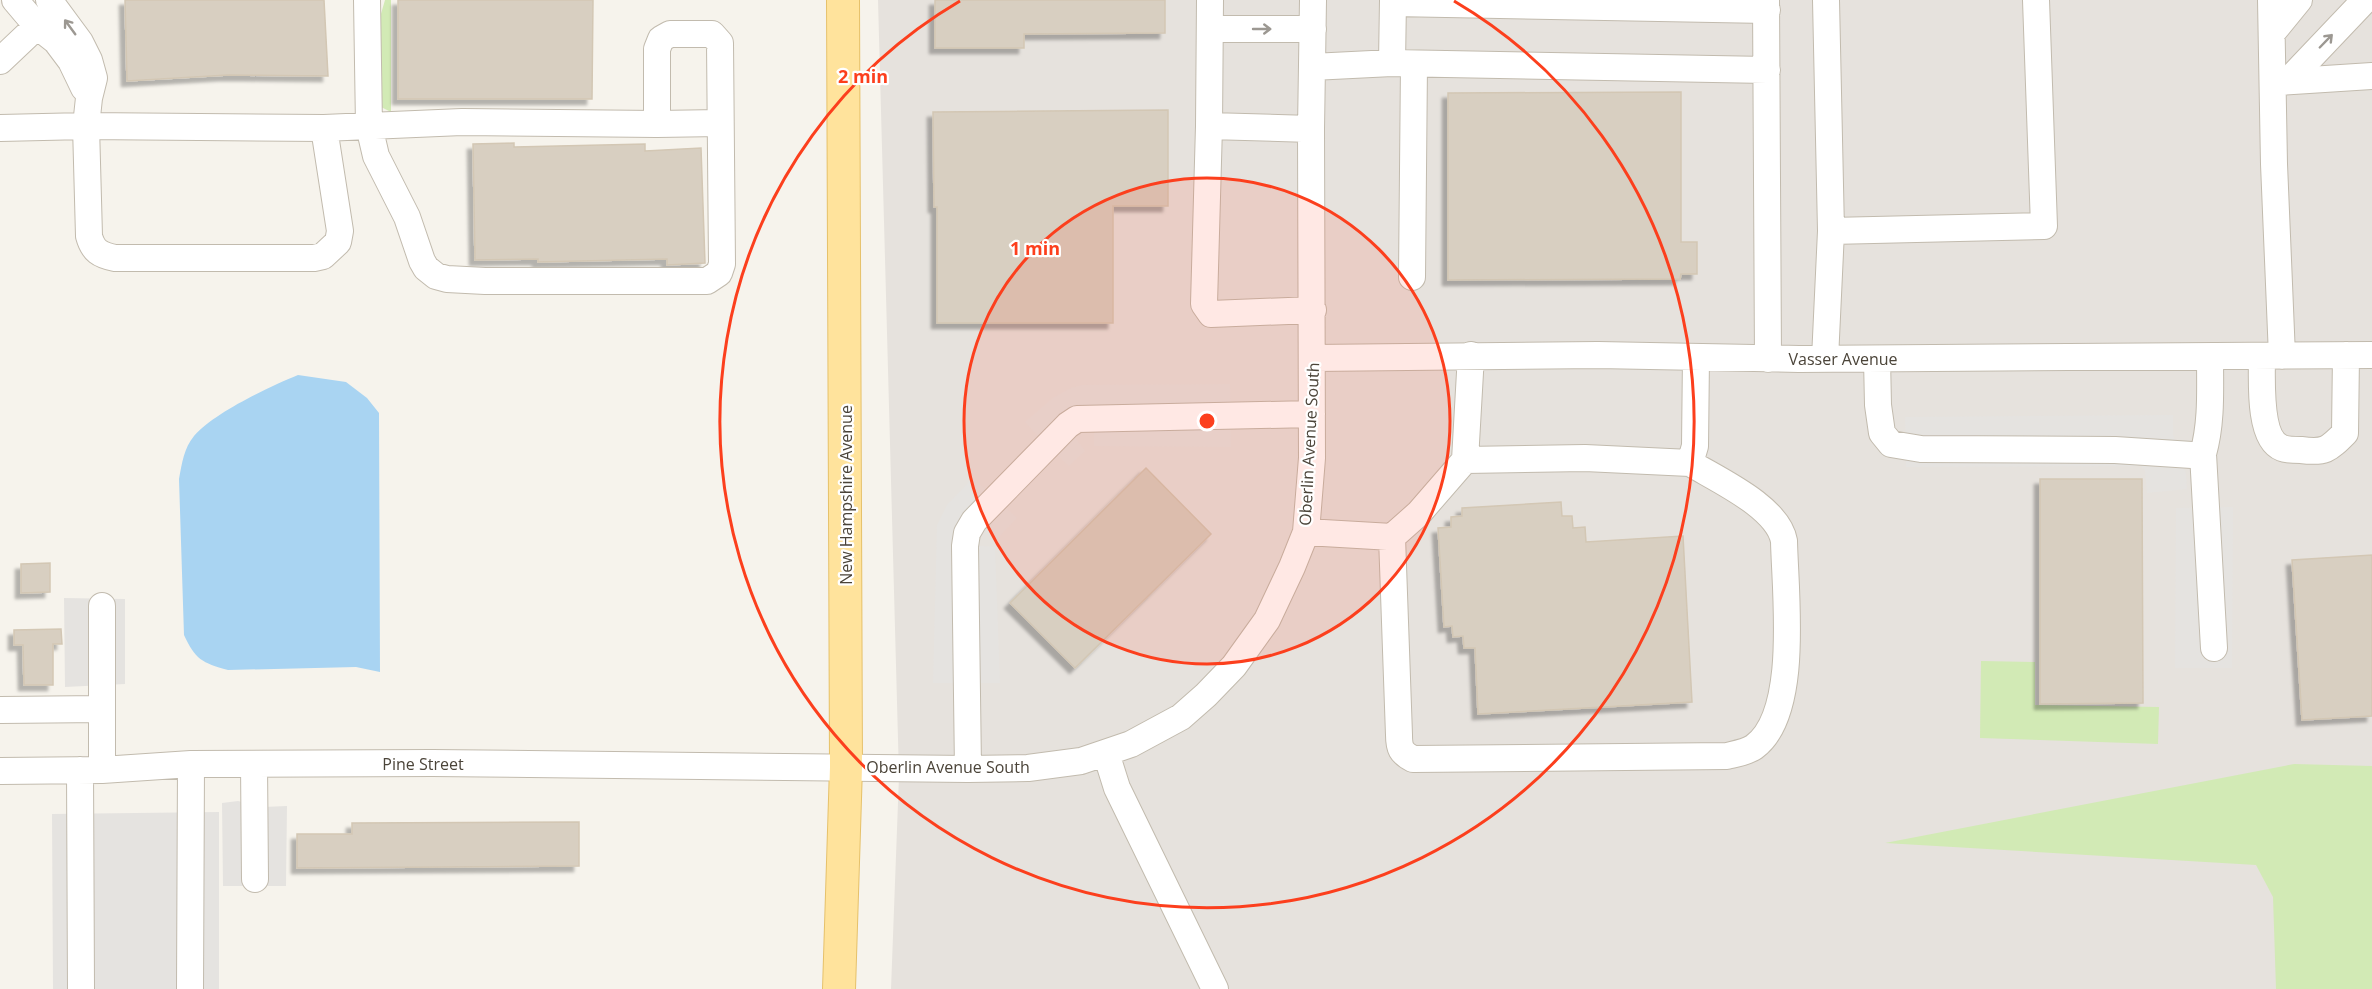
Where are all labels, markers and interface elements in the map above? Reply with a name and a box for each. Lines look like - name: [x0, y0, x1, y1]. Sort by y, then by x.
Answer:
- one-way arrow: [64, 20, 77, 36]
- one-way arrow: [1251, 23, 1271, 35]
- one-way arrow: [2319, 33, 2334, 48]
- text: 2 min: [838, 64, 888, 88]
- text: 1 min: [1010, 236, 1060, 260]
- street label: Vasser Avenue: [1788, 348, 1898, 370]
- street label: Oberlin Avenue South: [1294, 362, 1324, 526]
- street label: New Hampshire Avenue: [835, 405, 857, 585]
- centre of rings: [1197, 411, 1217, 431]
- street label: Pine Street: [382, 753, 464, 775]
- street label: Oberlin Avenue South: [866, 756, 1030, 778]

